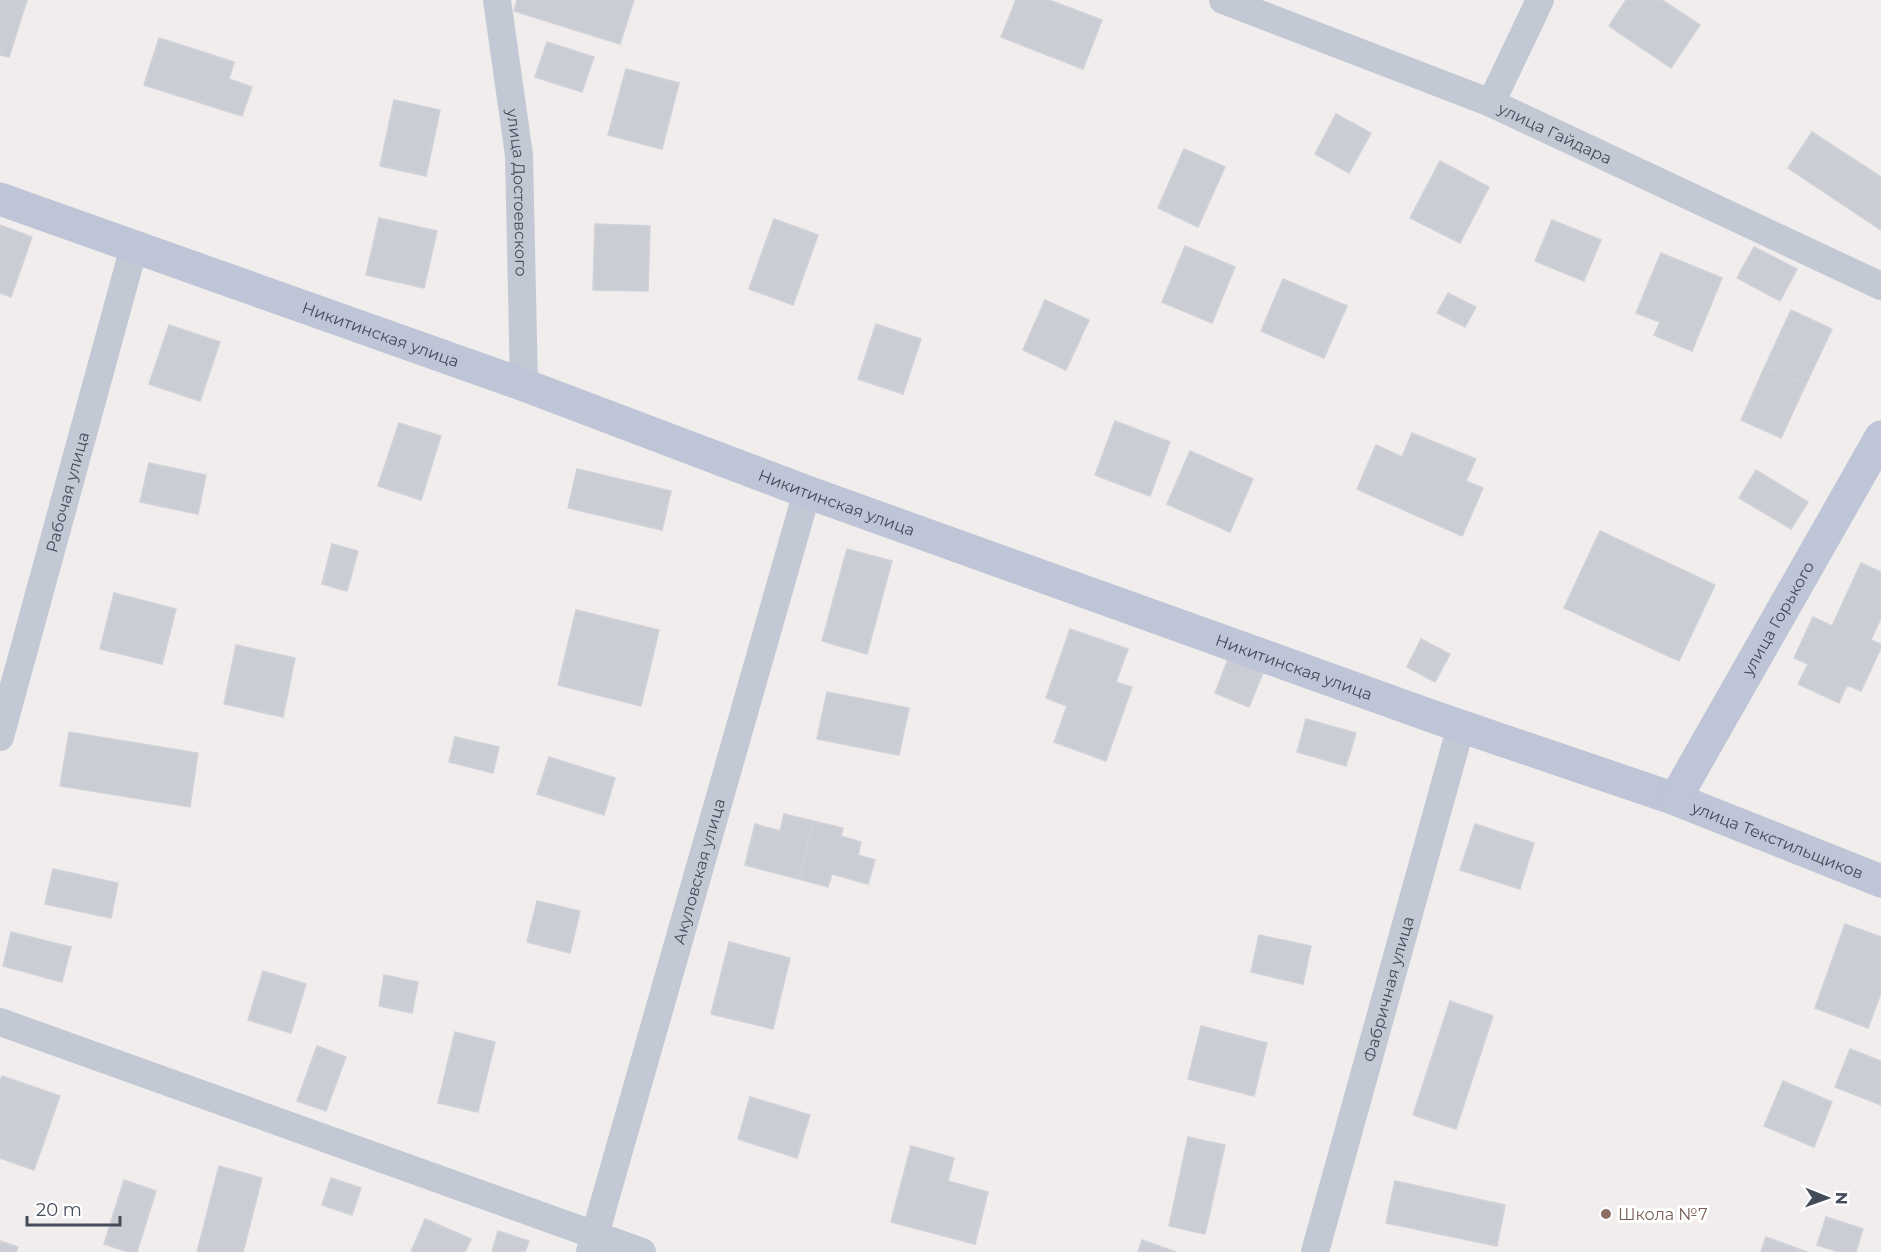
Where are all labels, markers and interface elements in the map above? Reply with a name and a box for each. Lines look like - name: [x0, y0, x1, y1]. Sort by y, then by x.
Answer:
- street label: улица Гайдара: [1494, 98, 1615, 168]
- street label: улица Достоевского: [503, 106, 531, 277]
- street label: Никитинская улица: [300, 298, 462, 371]
- street label: Рабочая улица: [41, 430, 93, 554]
- street label: Никитинская улица: [756, 465, 918, 539]
- street label: улица Горького: [1737, 558, 1818, 680]
- street label: Никитинская улица: [1213, 630, 1375, 704]
- street label: Акуловская улица: [669, 796, 729, 946]
- street label: улица Текстильщиков: [1688, 797, 1866, 883]
- street label: Фабричная улица: [1359, 914, 1417, 1064]
- north arrow: [1797, 1168, 1857, 1228]
- scale bar: [27, 1189, 120, 1227]
- text: N: [1832, 1192, 1851, 1205]
- text: 20 m: [36, 1199, 82, 1221]
- place label: Школа №7: [1618, 1205, 1708, 1224]
- marker: Школа №7: [1599, 1207, 1613, 1221]

